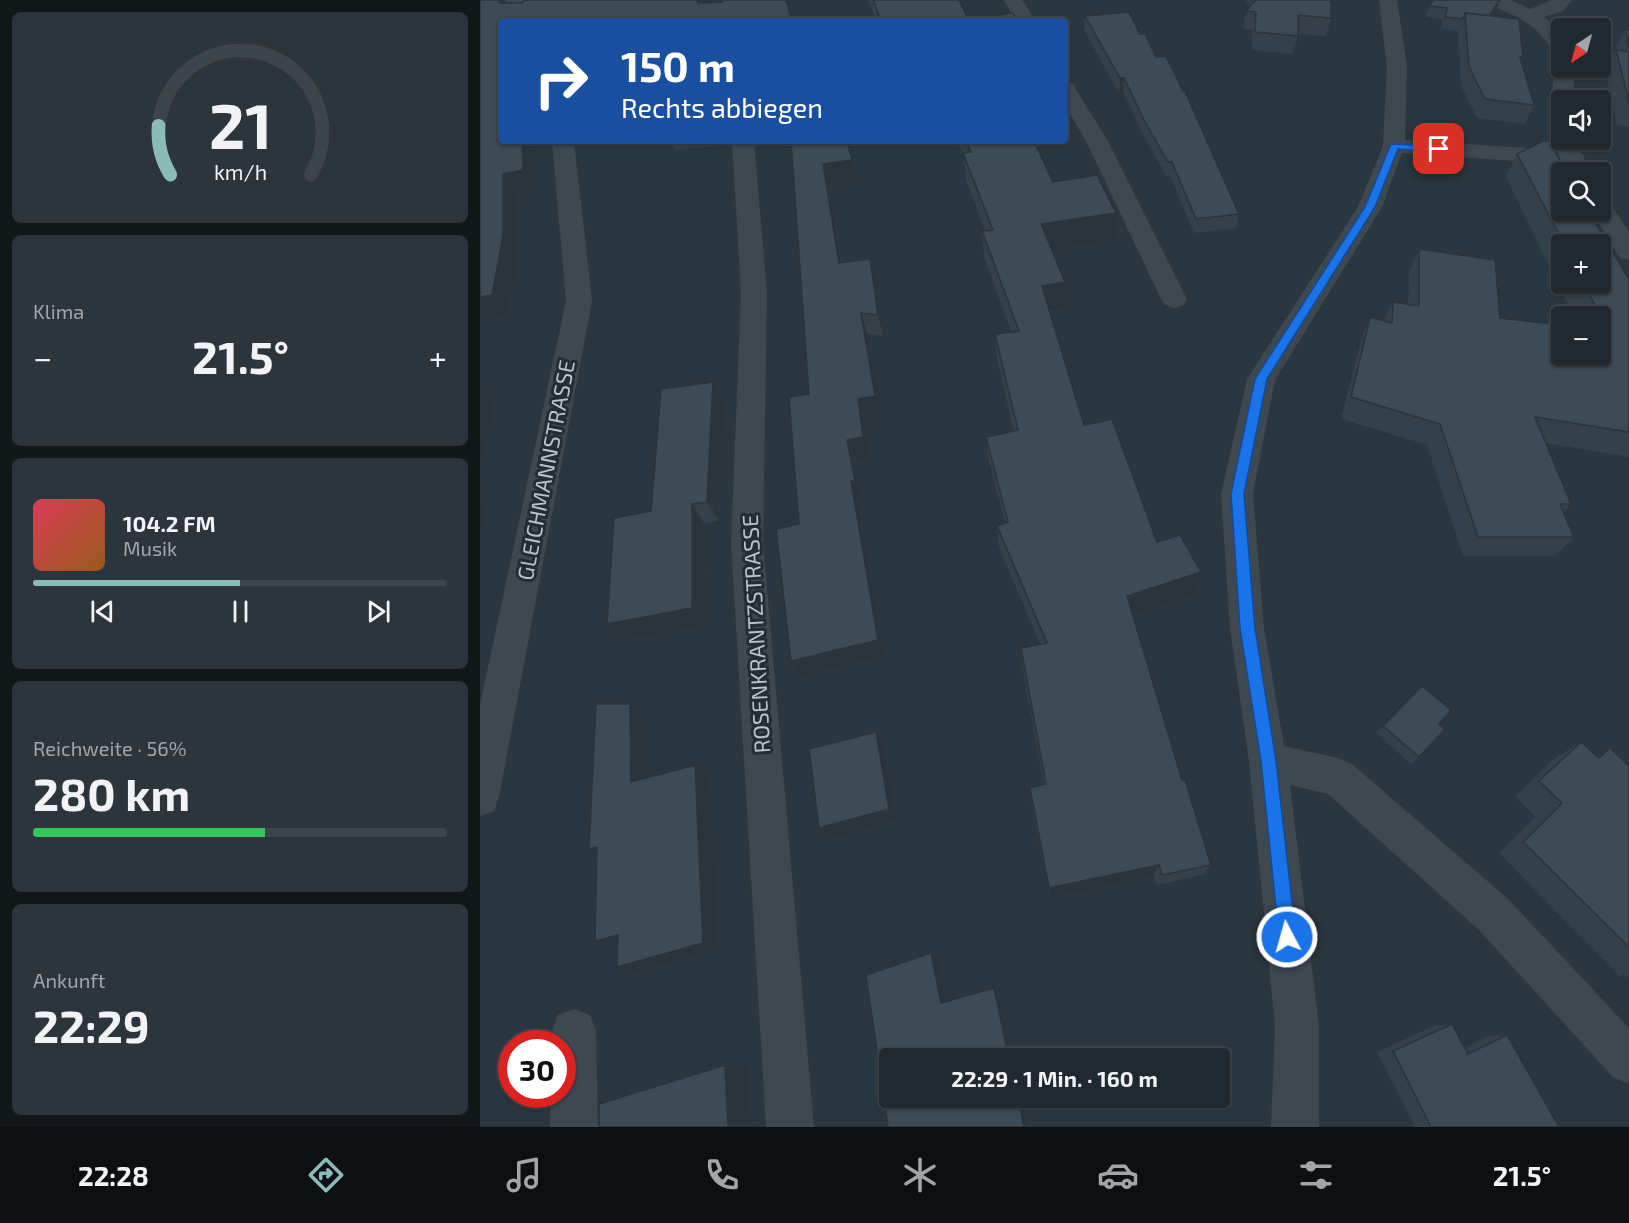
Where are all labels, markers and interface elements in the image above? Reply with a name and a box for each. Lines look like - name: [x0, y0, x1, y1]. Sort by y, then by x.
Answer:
- north arrow: [1551, 18, 1611, 78]
- map controls: [1551, 18, 1611, 366]
- text: 150 m: [621, 40, 735, 90]
- icon: right: [522, 42, 600, 120]
- text: 21: [208, 87, 272, 162]
- button: sound: [1551, 90, 1611, 150]
- text: Rechts abbiegen: [621, 91, 823, 123]
- pin: [1413, 123, 1464, 174]
- icon: arrive: [1422, 132, 1455, 165]
- text: km/h: [213, 159, 267, 184]
- button: search: [1551, 162, 1611, 222]
- button: +: [1551, 234, 1611, 294]
- text: Klima: [33, 299, 84, 323]
- button: −: [1551, 306, 1611, 366]
- text: 21.5°: [192, 329, 289, 383]
- text: −: [33, 337, 52, 377]
- text: +: [429, 337, 447, 377]
- street label: GLEICHMANNSTRASSE: [511, 358, 579, 582]
- text: 104.2 FM: [123, 510, 216, 536]
- street label: ROSENKRANTZSTRASSE: [736, 514, 774, 754]
- text: Musik: [123, 536, 177, 560]
- icon: previous: [86, 595, 119, 628]
- icon: pause: [224, 595, 257, 628]
- icon: next: [362, 595, 395, 628]
- text: Reichweite · 56%: [33, 736, 187, 760]
- text: 280 km: [33, 766, 190, 820]
- position arrow: [1255, 905, 1319, 969]
- text: Ankunft: [33, 968, 105, 992]
- text: 22:29: [33, 998, 150, 1052]
- speed limit sign: 30: [498, 1030, 576, 1108]
- text: 22:29 · 1 Min. · 160 m: [951, 1065, 1158, 1091]
- icon: directions: [305, 1154, 347, 1196]
- icon: music: [503, 1154, 545, 1196]
- icon: phone: [701, 1154, 743, 1196]
- icon: climate: [899, 1154, 941, 1196]
- icon: car: [1097, 1154, 1139, 1196]
- icon: filters: [1295, 1154, 1337, 1196]
- text: 22:28: [78, 1159, 149, 1191]
- text: 21.5°: [1493, 1159, 1551, 1191]

